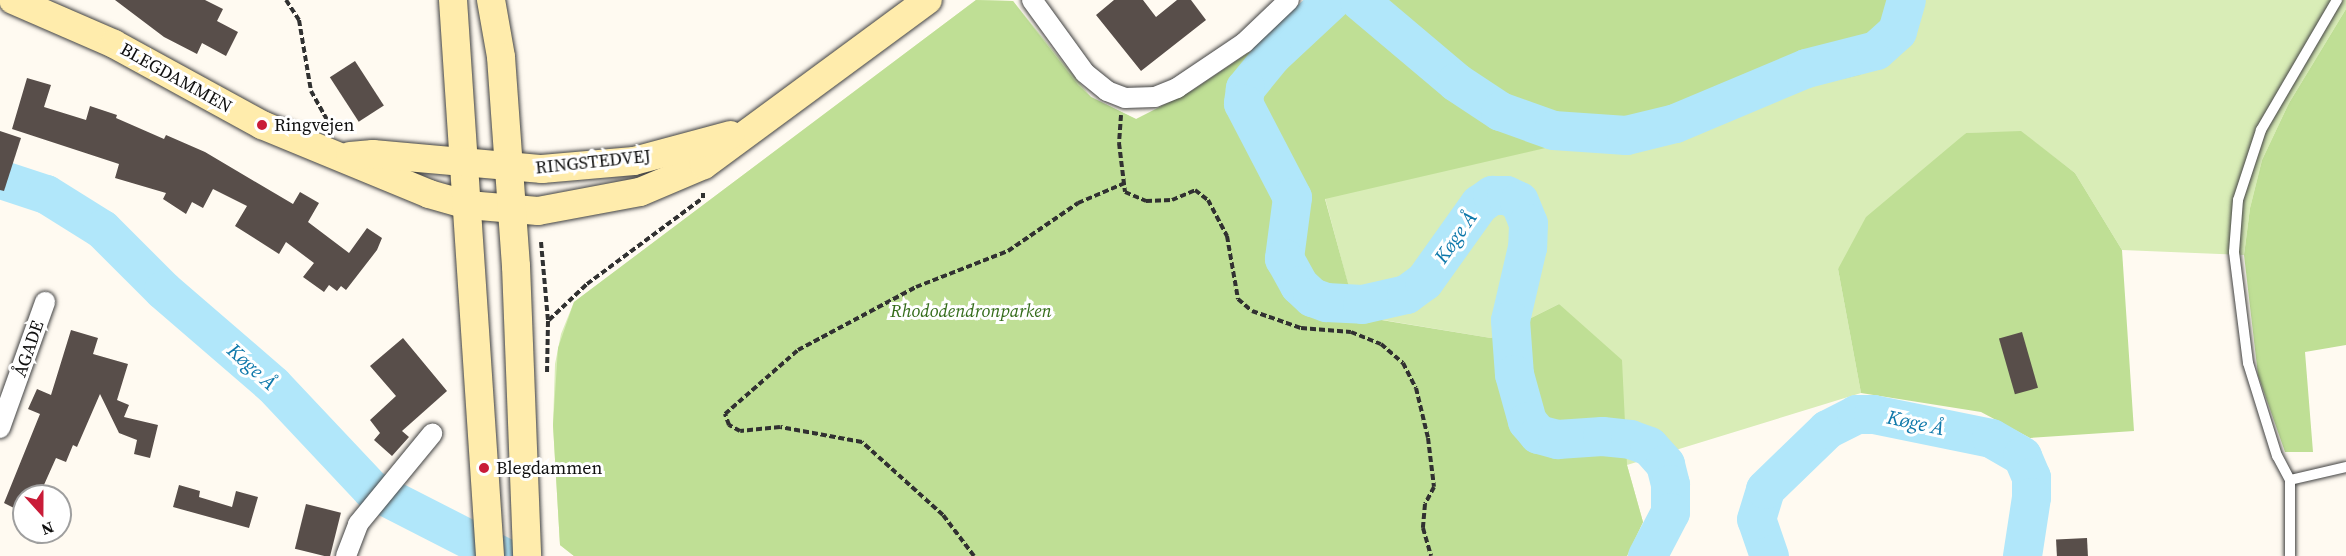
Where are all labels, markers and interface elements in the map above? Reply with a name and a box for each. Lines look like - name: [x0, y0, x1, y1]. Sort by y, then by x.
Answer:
- street label: BLEGDAMMEN: [116, 38, 236, 118]
- place label: Ringvejen: [274, 114, 354, 136]
- marker: Ringvejen: [255, 118, 269, 132]
- street label: RINGSTEDVEJ: [534, 145, 652, 179]
- water label: Køge Å: [1429, 206, 1483, 268]
- park label: Rhododendronparken: [890, 300, 1052, 322]
- street label: ÅGADE: [9, 318, 49, 380]
- water label: Køge Å: [222, 338, 282, 396]
- water label: Køge Å: [1885, 405, 1947, 441]
- place label: Blegdammen: [496, 457, 602, 479]
- marker: Blegdammen: [477, 461, 491, 475]
- north arrow: [12, 484, 72, 544]
- text: N: [38, 517, 57, 541]

